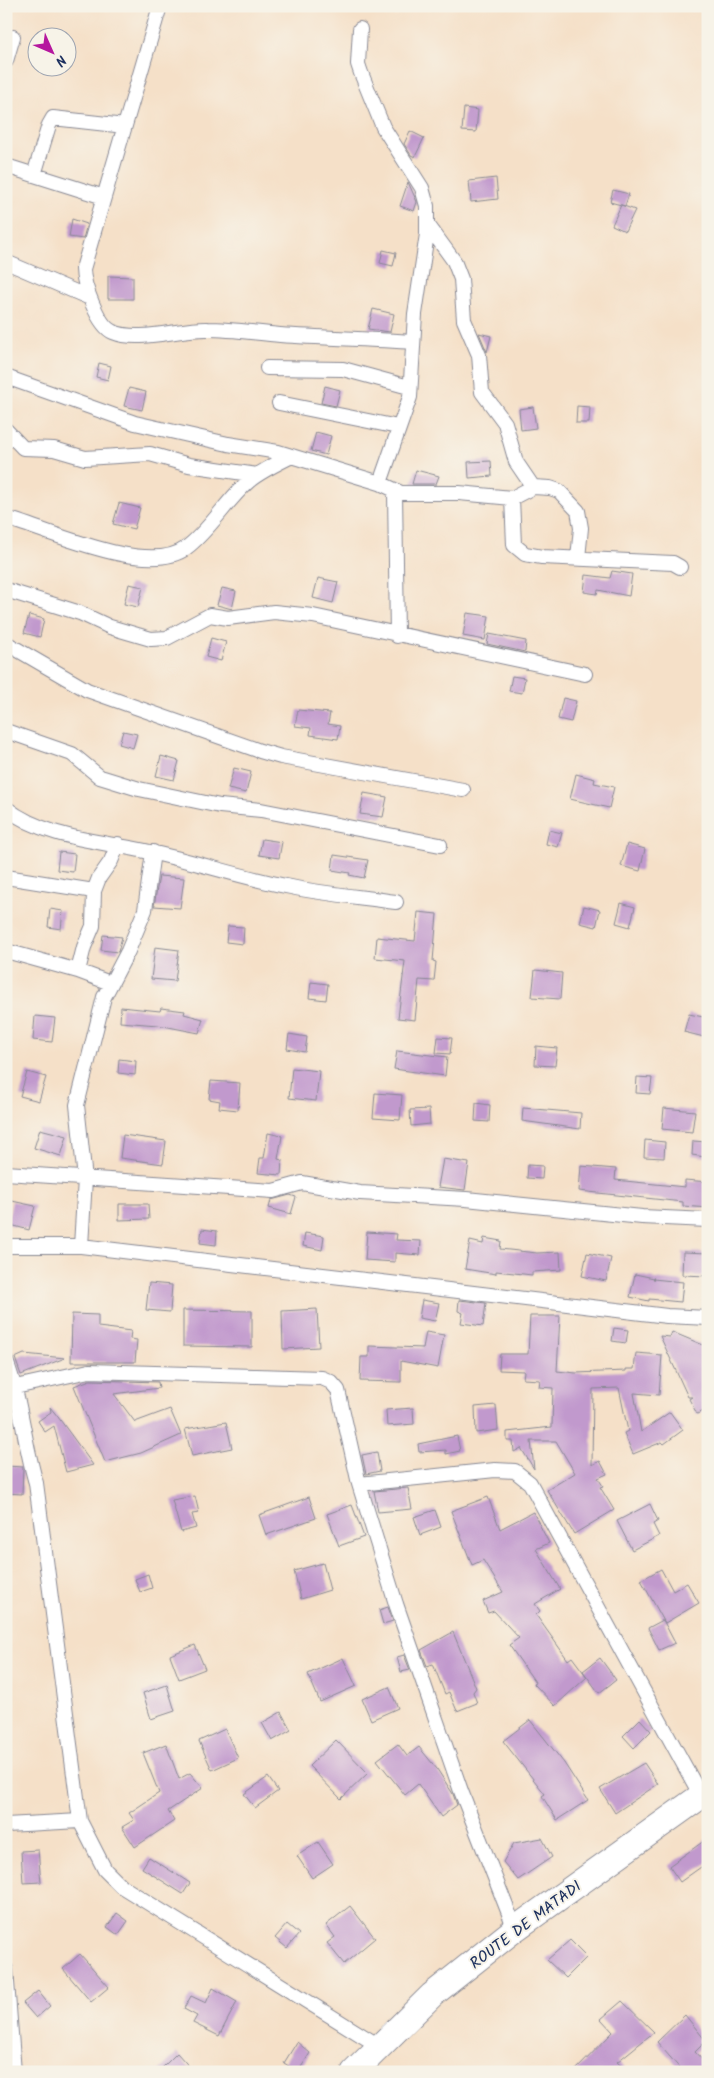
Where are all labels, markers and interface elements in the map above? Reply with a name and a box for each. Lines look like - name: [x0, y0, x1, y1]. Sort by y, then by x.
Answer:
- north arrow: [28, 28, 78, 78]
- text: N: [49, 50, 71, 72]
- street label: ROUTE DE MATADI: [464, 1875, 587, 1976]

